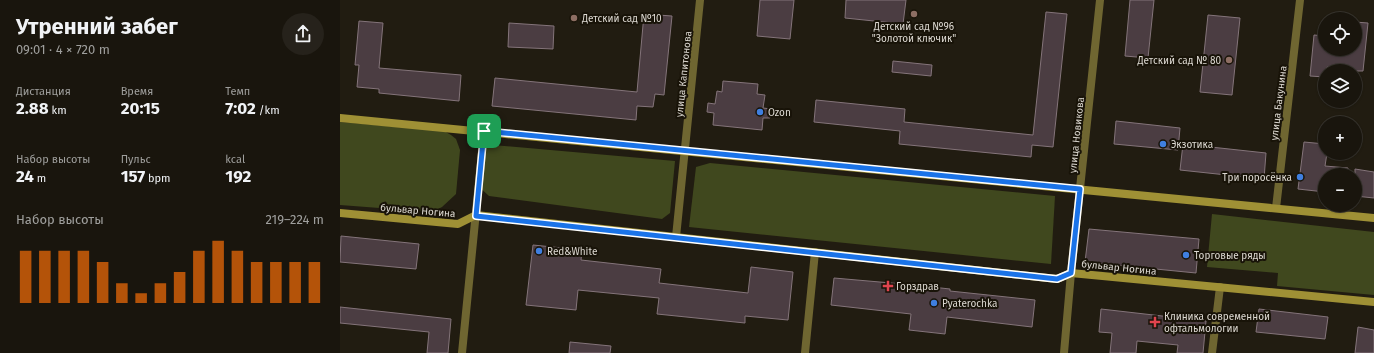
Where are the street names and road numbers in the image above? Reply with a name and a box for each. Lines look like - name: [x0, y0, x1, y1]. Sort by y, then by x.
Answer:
- street label: улица Капитонова: [674, 30, 694, 118]
- street label: улица Бакунина: [1268, 65, 1290, 141]
- street label: улица Новикова: [1067, 96, 1087, 174]
- street label: бульвар Ногина: [380, 202, 456, 220]
- street label: бульвар Ногина: [1081, 258, 1157, 278]

